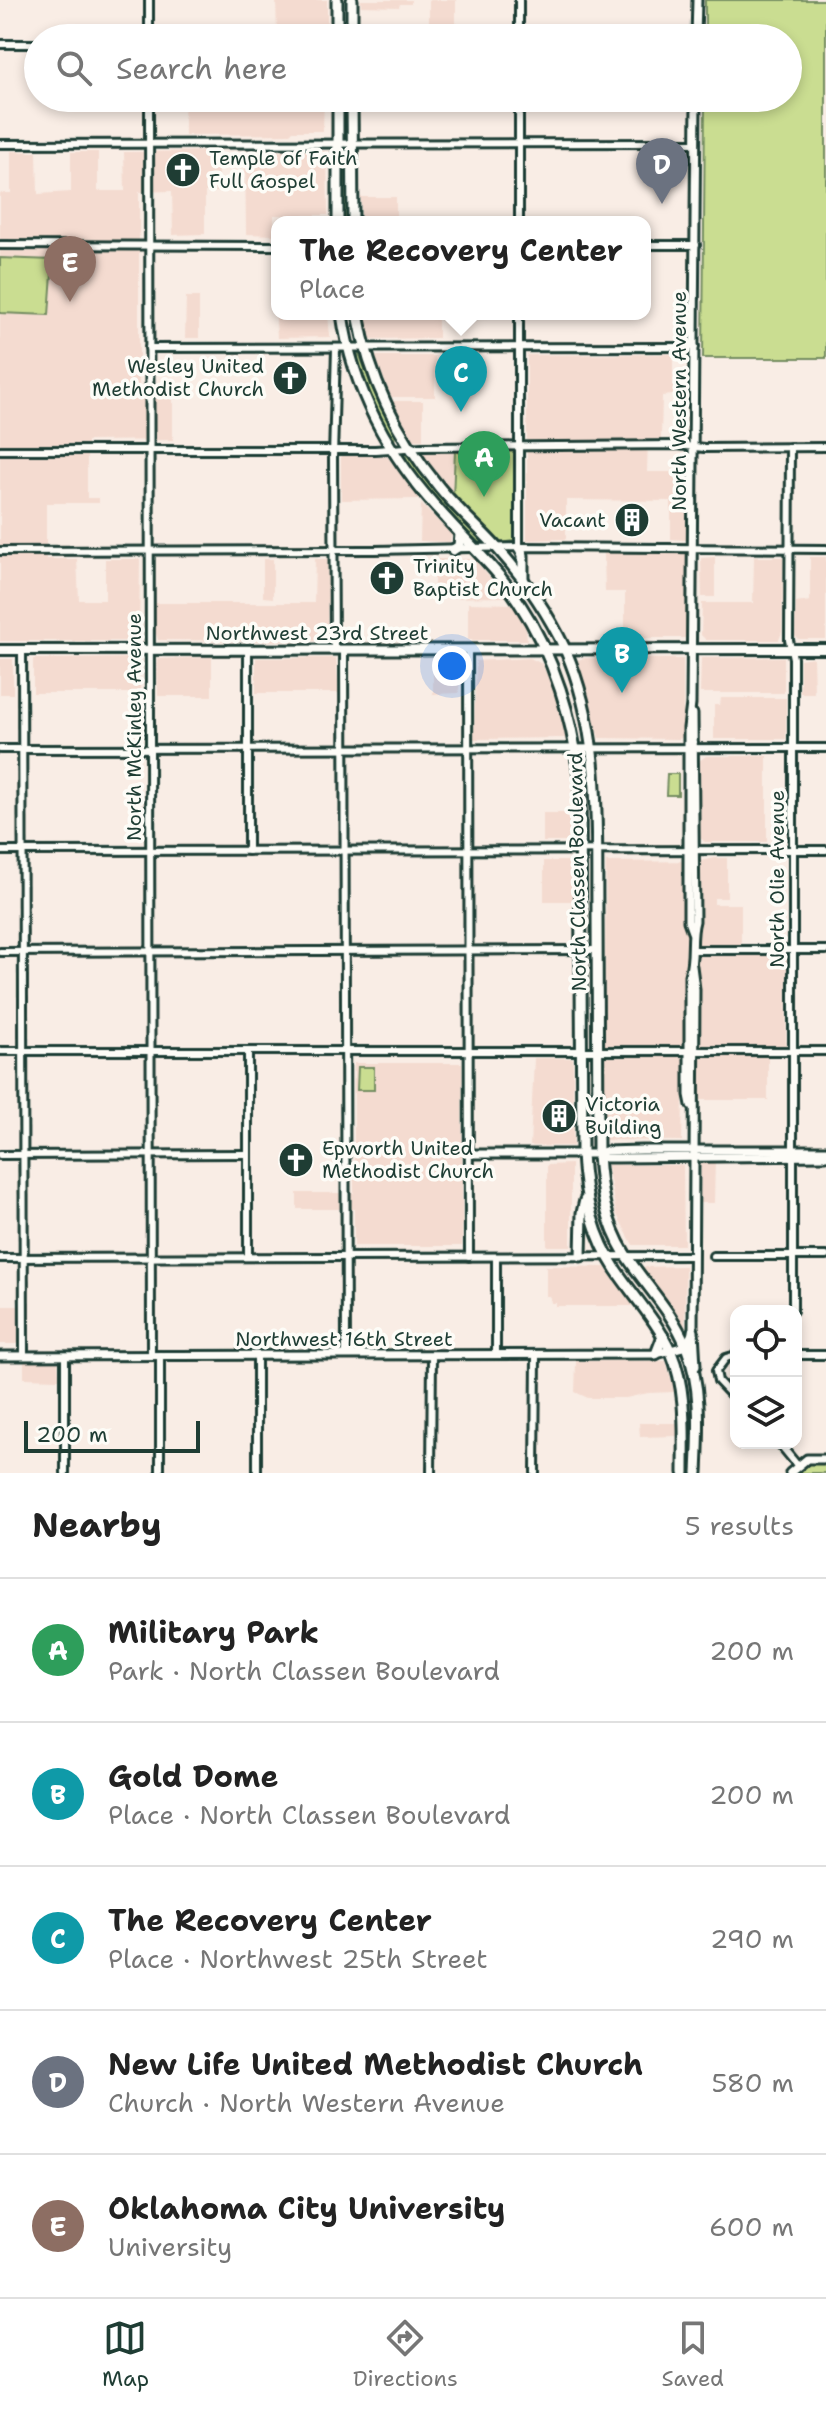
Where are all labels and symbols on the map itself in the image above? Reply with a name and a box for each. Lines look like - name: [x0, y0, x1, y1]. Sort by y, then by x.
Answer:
- pin: D: [636, 138, 688, 204]
- place label: Temple of Faith Full Gospel: [209, 145, 358, 194]
- church icon: Temple of Faith Full Gospel: [164, 151, 202, 189]
- pin: E: [44, 236, 96, 302]
- street label: North Western Avenue: [666, 291, 692, 511]
- pin: C: [435, 346, 487, 412]
- place label: Wesley United Methodist Church: [92, 353, 264, 402]
- church icon: Wesley United Methodist Church: [271, 359, 309, 397]
- pin: A: [458, 431, 510, 497]
- building icon: Vacant: [613, 501, 651, 539]
- place label: Vacant: [539, 507, 606, 533]
- place label: Trinity Baptist Church: [413, 553, 553, 602]
- church icon: Trinity Baptist Church: [368, 559, 406, 597]
- street label: North McKinley Avenue: [121, 613, 147, 841]
- street label: Northwest 23rd Street: [206, 620, 428, 646]
- pin: B: [596, 627, 648, 693]
- your location: [432, 646, 472, 686]
- street label: North Classen Boulevard: [562, 752, 592, 992]
- street label: North Olie Avenue: [764, 790, 790, 968]
- place label: Victoria Building: [585, 1091, 662, 1140]
- building icon: Victoria Building: [540, 1097, 578, 1135]
- place label: Epworth United Methodist Church: [322, 1135, 494, 1184]
- church icon: Epworth United Methodist Church: [277, 1141, 315, 1179]
- street label: Northwest 16th Street: [235, 1326, 453, 1352]
- scale bar: [24, 1417, 200, 1453]

